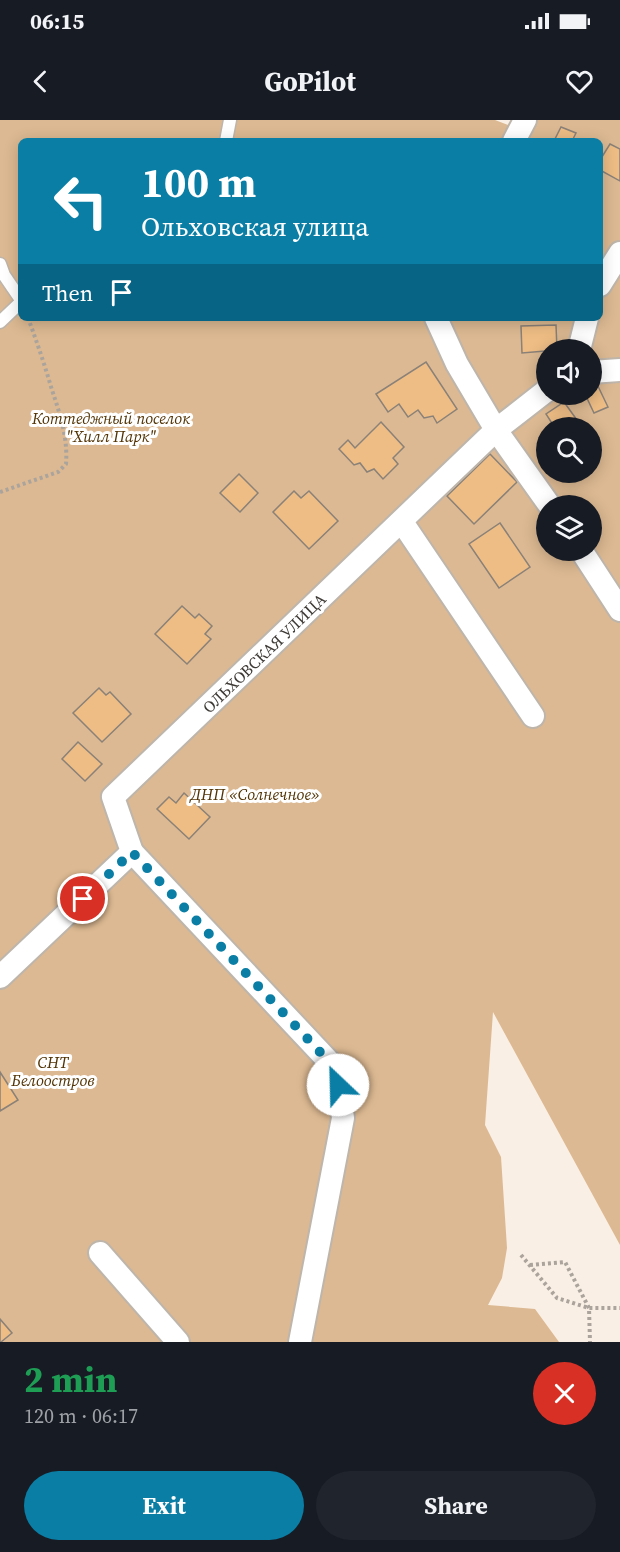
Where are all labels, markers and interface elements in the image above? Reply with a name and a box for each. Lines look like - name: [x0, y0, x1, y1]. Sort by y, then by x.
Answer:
- text: 06:15: [30, 6, 84, 36]
- text: GoPilot: [264, 63, 356, 100]
- icon: back: [24, 65, 57, 98]
- icon: heart: [563, 65, 596, 98]
- text: 100 m: [141, 153, 256, 211]
- icon: left: [42, 162, 120, 240]
- text: Ольховская улица: [141, 208, 369, 245]
- icon: arrive: [105, 276, 138, 309]
- text: Then: [42, 278, 93, 308]
- map controls: [536, 339, 602, 561]
- button: sound: [536, 339, 602, 405]
- park label: Коттеджный поселок "Хилл Парк": [31, 407, 190, 447]
- button: search: [536, 417, 602, 483]
- button: layers: [536, 495, 602, 561]
- street label: ОЛЬХОВСКАЯ УЛИЦА: [197, 588, 331, 718]
- park label: ДНП «Солнечное»: [188, 783, 320, 805]
- pin: [57, 873, 108, 924]
- icon: arrive: [66, 882, 99, 915]
- park label: СНТ Белоостров: [10, 1051, 95, 1091]
- position arrow: [306, 1053, 370, 1117]
- text: 2 min: [24, 1355, 117, 1404]
- button: close: [533, 1362, 596, 1425]
- text: 120 m · 06:17: [24, 1402, 138, 1430]
- button: Exit: [24, 1471, 304, 1540]
- button: Share: [316, 1471, 596, 1540]

